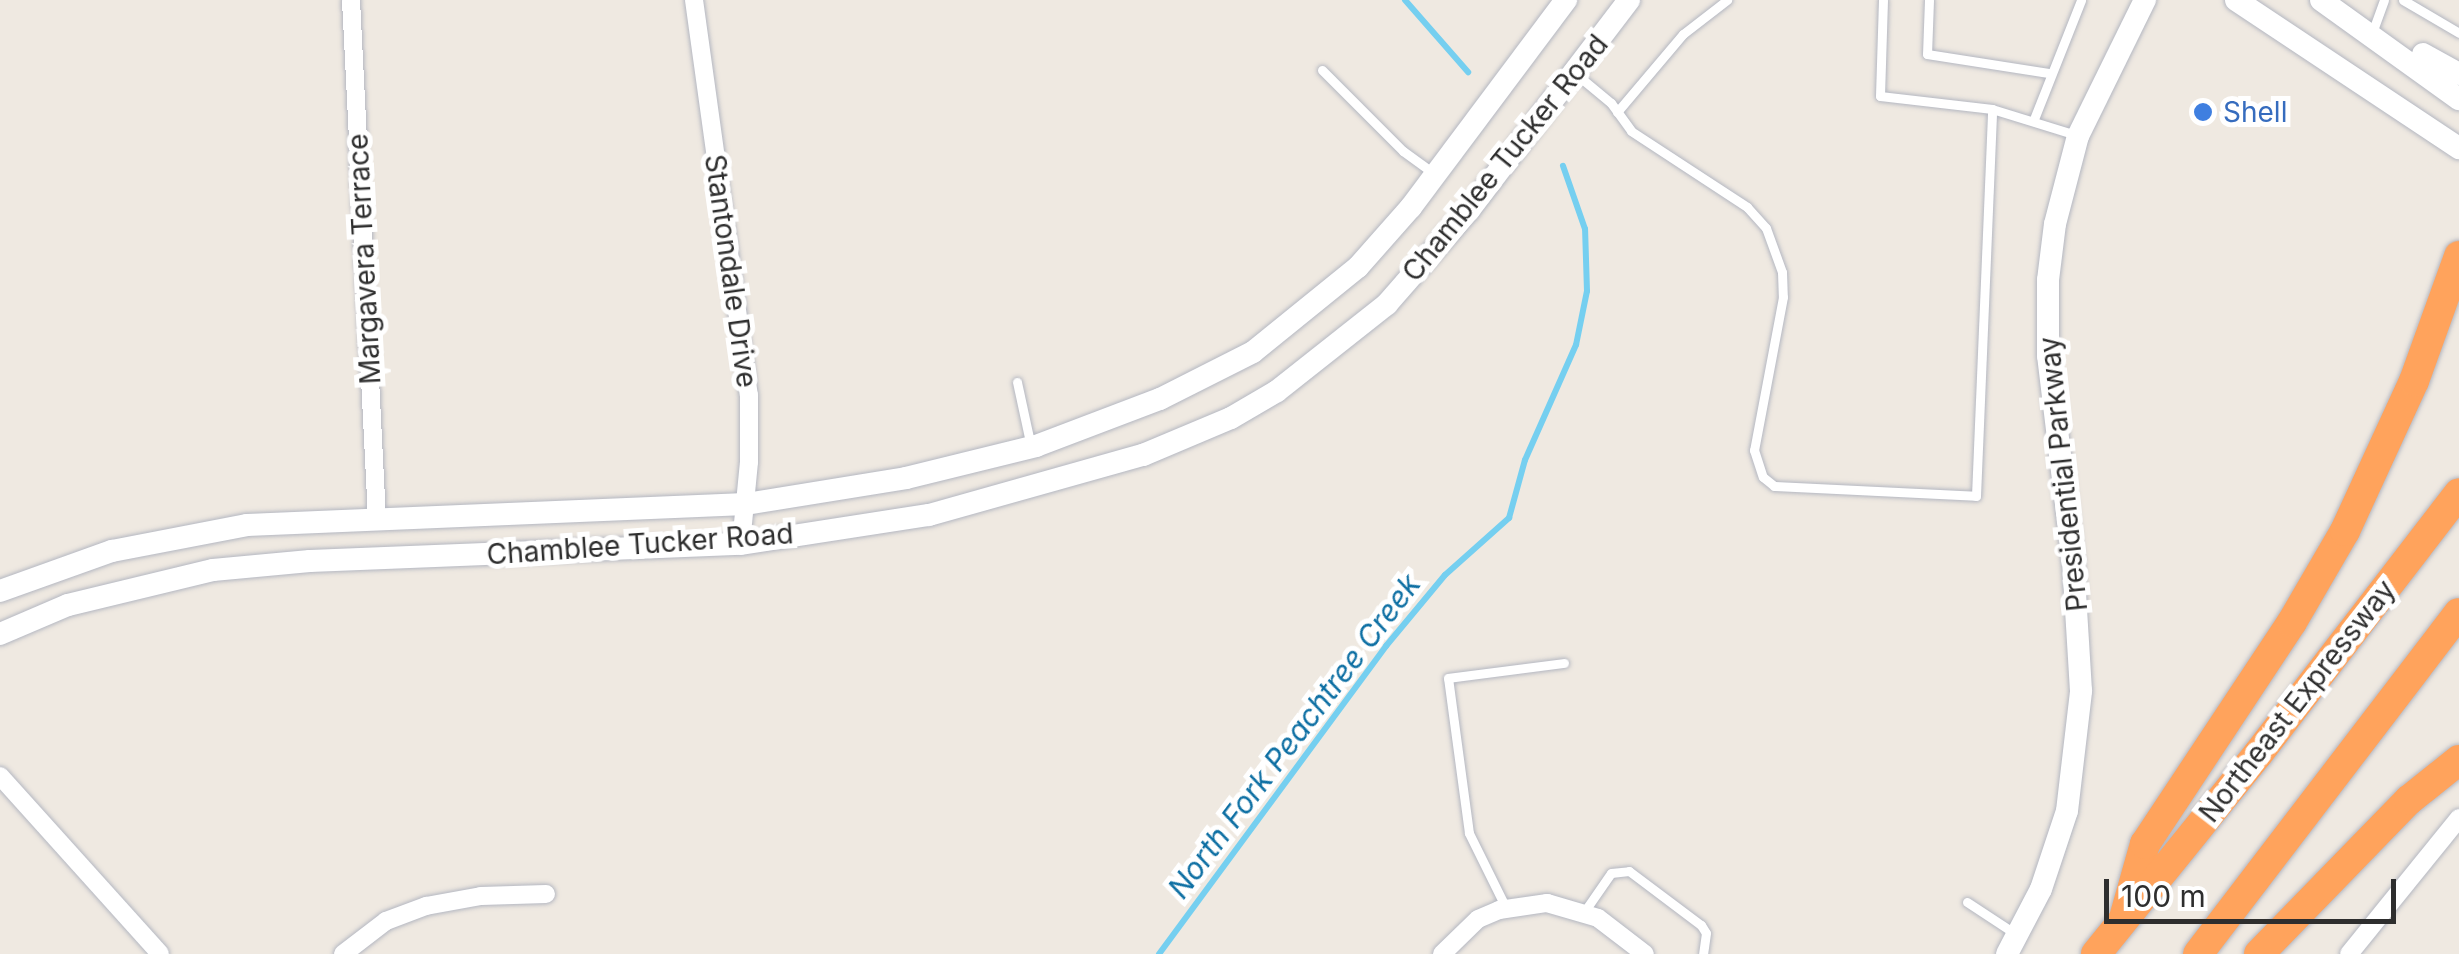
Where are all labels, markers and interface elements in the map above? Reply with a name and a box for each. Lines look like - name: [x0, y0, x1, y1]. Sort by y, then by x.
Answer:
- street label: Chamblee Tucker Road: [1395, 28, 1615, 288]
- place label: Shell: [2223, 95, 2287, 129]
- marker: Shell: [2192, 101, 2214, 123]
- street label: Margavera Terrace: [341, 133, 387, 385]
- street label: Stantondale Drive: [698, 152, 764, 390]
- street label: Presidential Parkway: [2032, 335, 2094, 613]
- street label: Chamblee Tucker Road: [486, 517, 794, 571]
- water label: North Fork Peachtree Creek: [1160, 567, 1428, 905]
- street label: Northeast Expressway: [2192, 573, 2402, 829]
- scale bar: [2109, 859, 2402, 921]
- text: 100 m: [2121, 878, 2206, 914]

